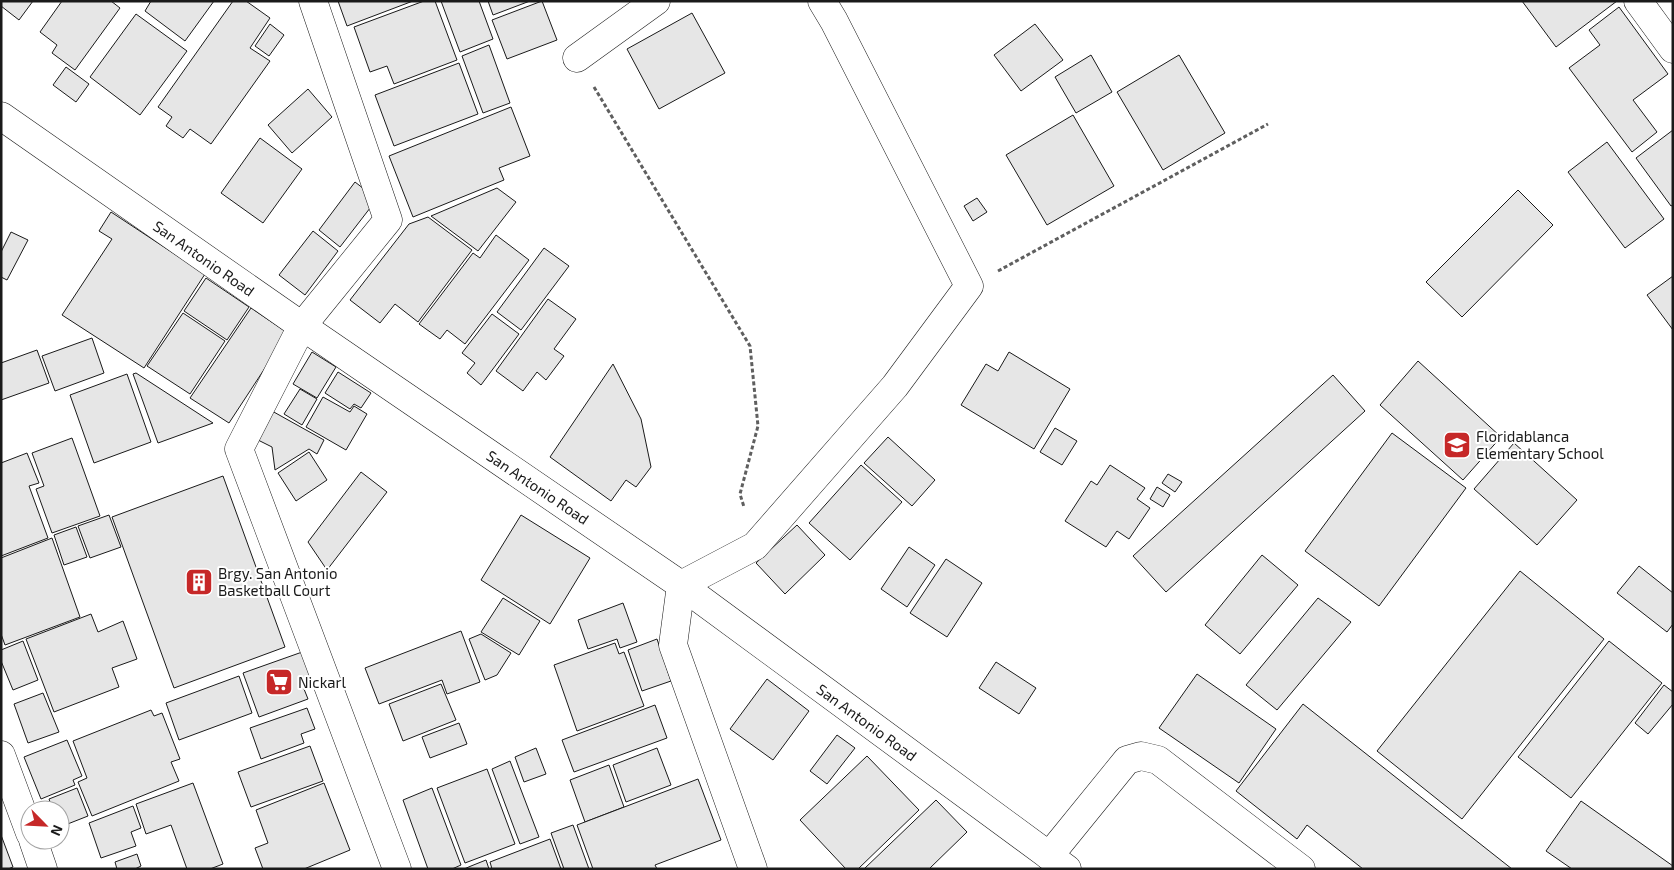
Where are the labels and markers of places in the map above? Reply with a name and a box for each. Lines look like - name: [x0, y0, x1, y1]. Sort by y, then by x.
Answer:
- place label: Floridablanca Elementary School: [1476, 427, 1604, 462]
- school or university icon: Floridablanca Elementary School: [1442, 430, 1472, 460]
- place label: Brgy. San Antonio Basketball Court: [218, 564, 337, 599]
- building icon: Brgy. San Antonio Basketball Court: [184, 567, 214, 597]
- supermarket icon: Nickarl: [264, 667, 294, 697]
- place label: Nickarl: [298, 673, 347, 691]

